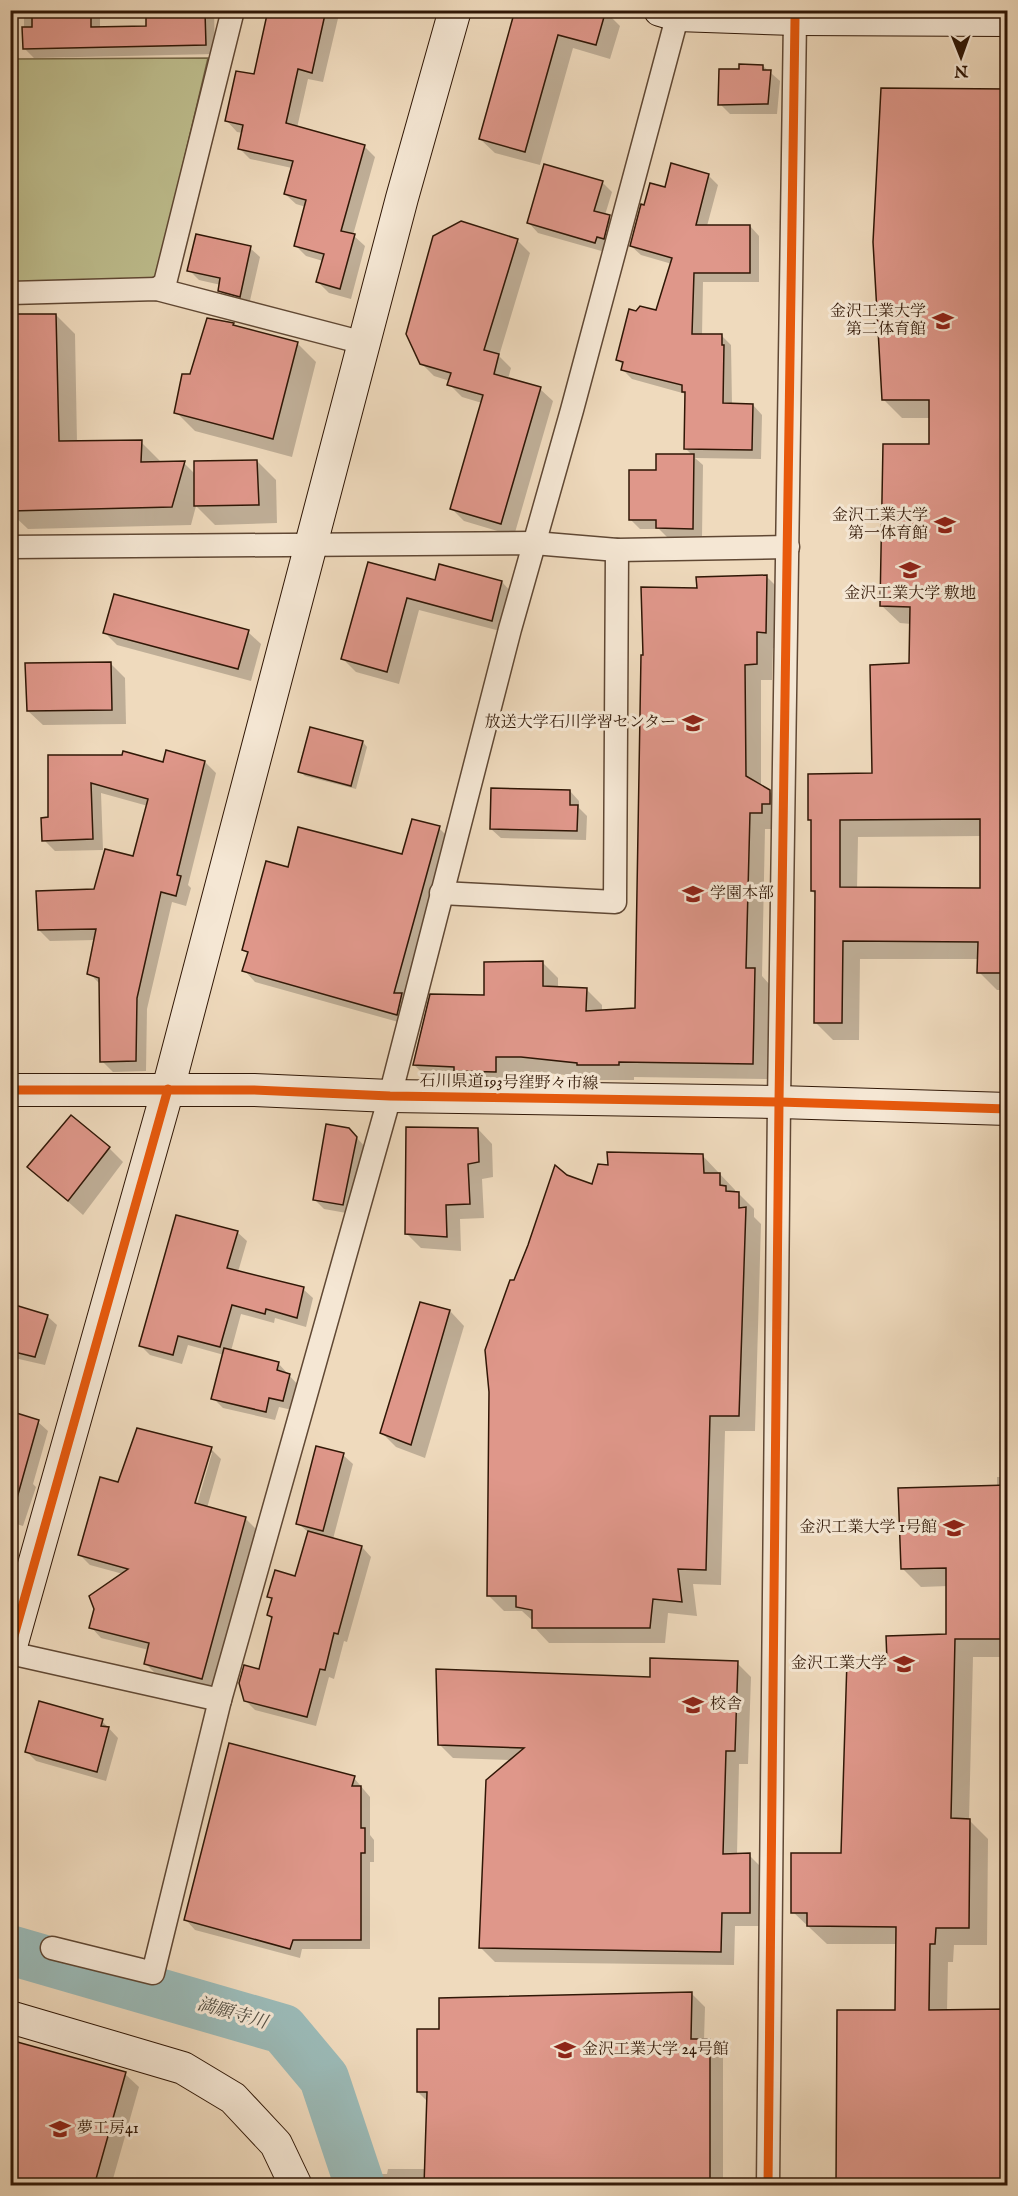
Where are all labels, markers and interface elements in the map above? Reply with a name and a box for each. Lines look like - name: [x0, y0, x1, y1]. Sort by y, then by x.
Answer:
- north arrow: [931, 27, 991, 87]
- text: N: [954, 60, 969, 80]
- place label: 金沢工業大学 第二体育館: [830, 302, 926, 340]
- school or university icon: 金沢工業大学 第二体育館: [931, 309, 955, 333]
- place label: 金沢工業大学 第一体育館: [832, 506, 928, 544]
- school or university icon: 金沢工業大学 第一体育館: [933, 513, 957, 537]
- school or university icon: 金沢工業大学 敷地: [898, 558, 922, 582]
- place label: 金沢工業大学 敷地: [844, 584, 976, 604]
- school or university icon: 放送大学石川学習センター: [681, 711, 705, 735]
- place label: 放送大学石川学習センター: [485, 713, 676, 733]
- school or university icon: 学園本部: [681, 882, 705, 906]
- place label: 学園本部: [710, 884, 774, 904]
- street label: 石川県道193号窪野々市線: [419, 1071, 599, 1095]
- school or university icon: 金沢工業大学 1号館: [942, 1516, 966, 1540]
- place label: 金沢工業大学 1号館: [800, 1518, 937, 1538]
- school or university icon: 金沢工業大学: [892, 1652, 916, 1676]
- place label: 金沢工業大学: [791, 1654, 887, 1674]
- school or university icon: 校舎: [681, 1693, 705, 1717]
- place label: 校舎: [710, 1695, 742, 1715]
- water label: 満願寺川: [194, 1993, 272, 2036]
- school or university icon: 金沢工業大学 24号館: [553, 2038, 577, 2062]
- place label: 金沢工業大学 24号館: [582, 2040, 729, 2060]
- school or university icon: 夢工房41: [48, 2117, 72, 2141]
- place label: 夢工房41: [77, 2119, 139, 2139]

